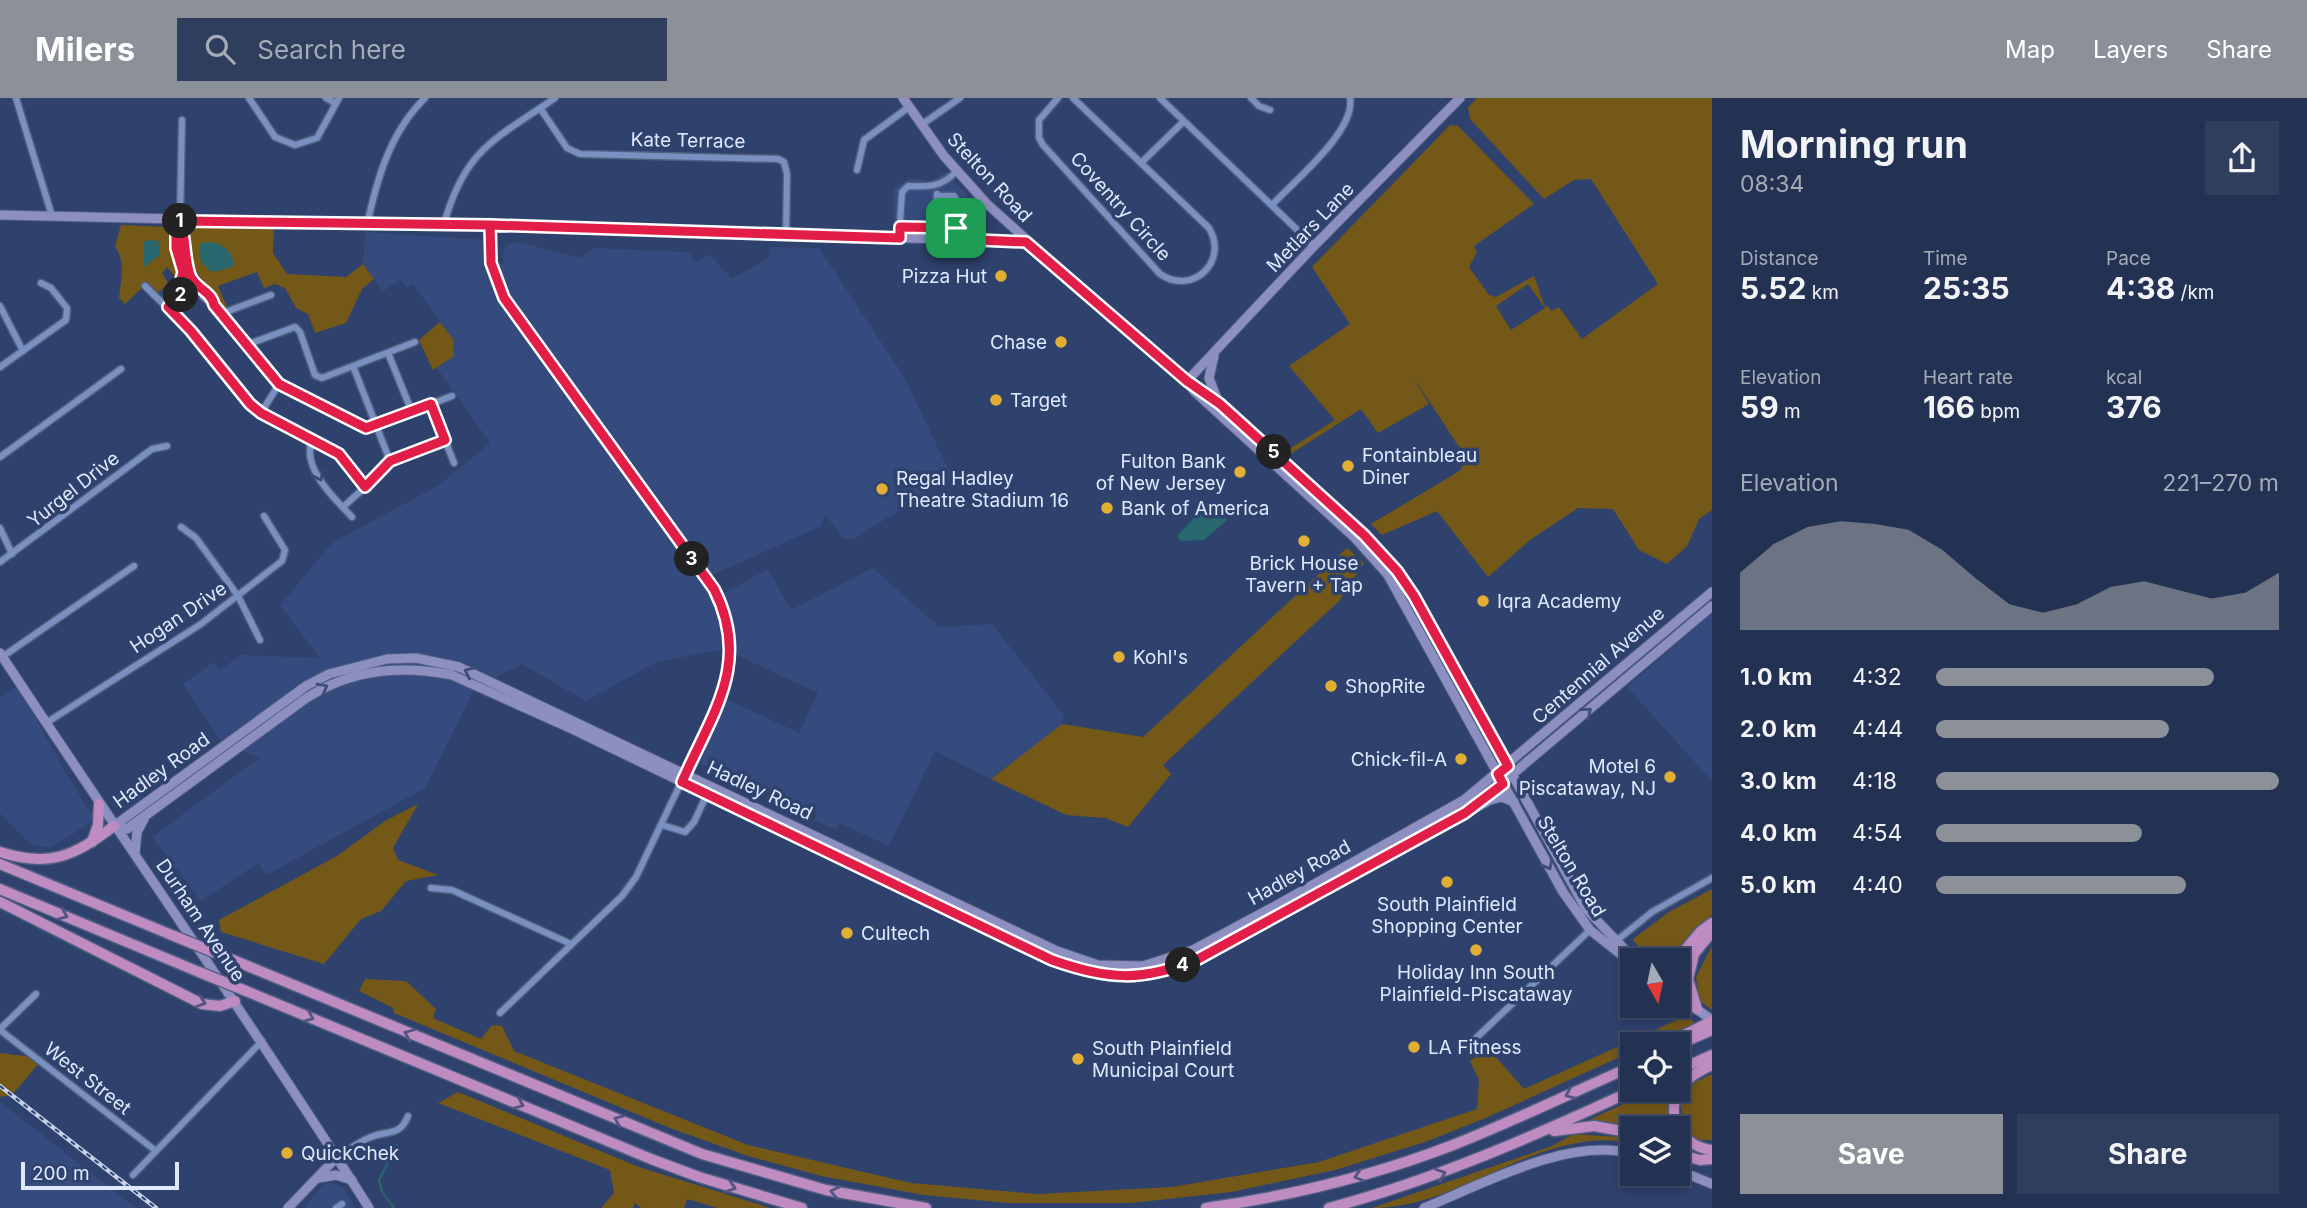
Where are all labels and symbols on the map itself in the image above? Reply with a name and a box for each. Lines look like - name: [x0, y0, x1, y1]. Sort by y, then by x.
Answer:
- street label: Kate Terrace: [630, 128, 746, 153]
- street label: Stelton Road: [942, 128, 1037, 227]
- street label: Coventry Circle: [1066, 147, 1176, 266]
- street label: Metlars Lane: [1262, 178, 1359, 277]
- pin: [926, 198, 986, 258]
- pin: 1: [162, 204, 198, 238]
- place label: Pizza Hut: [902, 265, 987, 288]
- marker: Pizza Hut: [993, 268, 1009, 284]
- pin: 2: [164, 278, 198, 312]
- place label: Chase: [990, 331, 1047, 354]
- marker: Chase: [1053, 334, 1069, 350]
- place label: Target: [1010, 389, 1067, 412]
- marker: Target: [988, 392, 1004, 408]
- pin: 5: [1256, 434, 1292, 470]
- place label: Fontainbleau Diner: [1362, 444, 1477, 489]
- street label: Yurgel Drive: [23, 446, 124, 532]
- place label: Fulton Bank of New Jersey: [1096, 450, 1227, 495]
- marker: Fontainbleau Diner: [1340, 458, 1356, 474]
- marker: Fulton Bank of New Jersey: [1232, 464, 1248, 480]
- place label: Regal Hadley Theatre Stadium 16: [896, 467, 1069, 512]
- one-way arrow: [311, 469, 325, 481]
- marker: Regal Hadley Theatre Stadium 16: [874, 481, 890, 497]
- place label: Bank of America: [1121, 497, 1269, 520]
- marker: Bank of America: [1099, 500, 1115, 516]
- marker: Brick House Tavern + Tap: [1296, 533, 1312, 549]
- pin: 3: [674, 542, 710, 576]
- place label: Brick House Tavern + Tap: [1245, 552, 1363, 597]
- street label: Hogan Drive: [126, 577, 231, 658]
- place label: Iqra Academy: [1497, 590, 1622, 613]
- marker: Iqra Academy: [1475, 593, 1491, 609]
- street label: Centennial Avenue: [1527, 602, 1669, 729]
- place label: Kohl's: [1133, 646, 1188, 669]
- marker: Kohl's: [1111, 649, 1127, 665]
- one-way arrow: [464, 666, 476, 680]
- place label: ShopRite: [1345, 675, 1425, 698]
- marker: ShopRite: [1323, 678, 1339, 694]
- one-way arrow: [316, 683, 328, 697]
- one-way arrow: [1579, 708, 1592, 720]
- street label: Hadley Road: [109, 728, 214, 813]
- place label: Chick-fil-A: [1351, 748, 1447, 771]
- marker: Chick-fil-A: [1453, 751, 1469, 767]
- place label: Motel 6 Piscataway, NJ: [1519, 755, 1656, 800]
- street label: Hadley Road: [703, 756, 816, 825]
- marker: Motel 6 Piscataway, NJ: [1662, 769, 1678, 785]
- street label: Stelton Road: [1532, 811, 1611, 921]
- street label: Hadley Road: [1244, 835, 1354, 910]
- street label: Durham Avenue: [151, 855, 250, 986]
- one-way arrow: [1540, 858, 1554, 870]
- marker: South Plainfield Shopping Center: [1439, 874, 1455, 890]
- place label: South Plainfield Shopping Center: [1371, 893, 1523, 938]
- one-way arrow: [56, 907, 68, 921]
- place label: Cultech: [861, 922, 930, 945]
- marker: Cultech: [839, 925, 855, 941]
- marker: Holiday Inn South Plainfield-Piscataway: [1468, 942, 1484, 958]
- pin: 4: [1166, 948, 1200, 982]
- north arrow: [1620, 948, 1690, 1018]
- place label: Holiday Inn South Plainfield-Piscataway: [1380, 961, 1573, 1006]
- one-way arrow: [195, 994, 207, 1009]
- one-way arrow: [302, 1009, 314, 1023]
- one-way arrow: [404, 1028, 416, 1042]
- place label: LA Fitness: [1428, 1036, 1522, 1059]
- street label: West Street: [40, 1037, 136, 1119]
- place label: South Plainfield Municipal Court: [1092, 1037, 1234, 1082]
- marker: LA Fitness: [1406, 1039, 1422, 1055]
- marker: South Plainfield Municipal Court: [1070, 1051, 1086, 1067]
- one-way arrow: [1565, 1086, 1578, 1100]
- one-way arrow: [512, 1096, 524, 1110]
- one-way arrow: [614, 1115, 626, 1129]
- place label: QuickChek: [301, 1142, 400, 1165]
- marker: QuickChek: [279, 1145, 295, 1161]
- scale bar: [21, 1159, 178, 1191]
- one-way arrow: [1353, 1168, 1365, 1183]
- one-way arrow: [1434, 1168, 1446, 1182]
- one-way arrow: [724, 1179, 736, 1194]
- one-way arrow: [829, 1186, 841, 1200]

